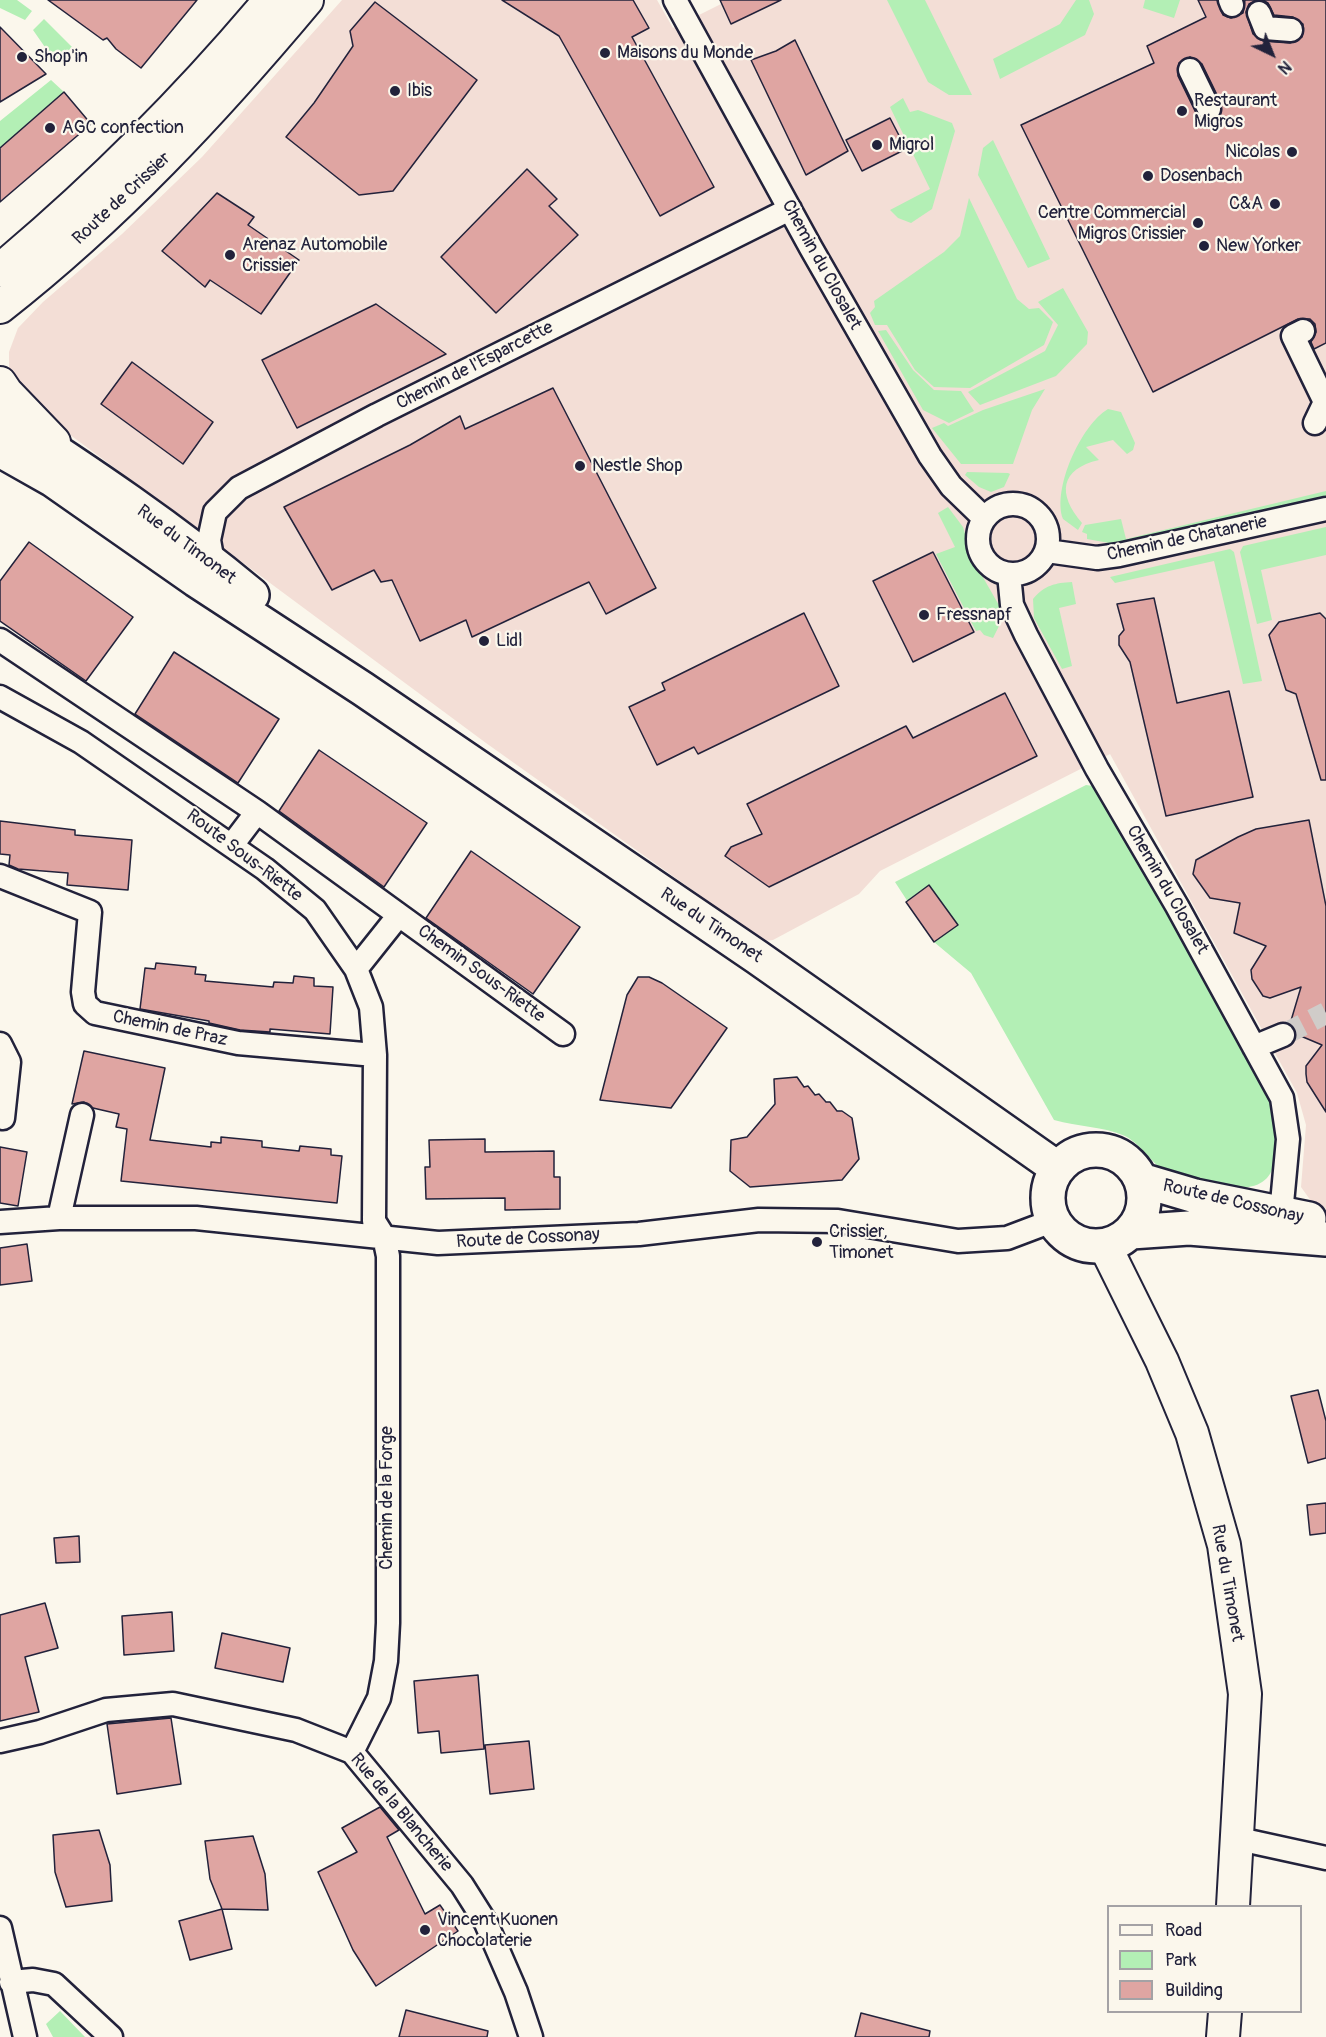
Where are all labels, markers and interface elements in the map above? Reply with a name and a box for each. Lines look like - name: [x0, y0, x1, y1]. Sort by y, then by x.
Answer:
- north arrow: [1242, 24, 1302, 84]
- place label: Maisons du Monde: [617, 42, 753, 64]
- place label: Shop'in: [34, 46, 88, 68]
- marker: Maisons du Monde: [598, 46, 612, 60]
- marker: Shop'in: [15, 50, 29, 64]
- text: N: [1274, 56, 1295, 78]
- place label: Ibis: [407, 80, 432, 102]
- marker: Ibis: [388, 84, 402, 98]
- place label: Restaurant Migros: [1194, 90, 1277, 132]
- marker: Restaurant Migros: [1175, 104, 1189, 118]
- place label: AGC confection: [62, 117, 184, 139]
- marker: AGC confection: [43, 121, 57, 135]
- place label: Migrol: [889, 134, 934, 156]
- marker: Migrol: [870, 138, 884, 152]
- place label: Nicolas: [1225, 141, 1280, 163]
- marker: Nicolas: [1285, 145, 1299, 159]
- street label: Route de Crissier: [68, 148, 176, 250]
- place label: Dosenbach: [1160, 165, 1242, 187]
- marker: Dosenbach: [1141, 169, 1155, 183]
- place label: C&A: [1229, 193, 1263, 215]
- street label: Chemin du Closalet: [776, 196, 866, 334]
- marker: C&A: [1268, 197, 1282, 211]
- place label: Centre Commercial Migros Crissier: [1038, 202, 1186, 244]
- marker: Centre Commercial Migros Crissier: [1191, 216, 1205, 230]
- place label: Arenaz Automobile Crissier: [242, 234, 387, 276]
- place label: New Yorker: [1216, 235, 1301, 257]
- marker: New Yorker: [1197, 239, 1211, 253]
- marker: Arenaz Automobile Crissier: [223, 248, 237, 262]
- street label: Chemin de l'Esparcette: [393, 317, 557, 415]
- place label: Nestle Shop: [592, 455, 683, 477]
- marker: Nestle Shop: [573, 459, 587, 473]
- street label: Rue du Timonet: [132, 501, 240, 589]
- street label: Chemin de Chatanerie: [1105, 511, 1269, 567]
- place label: Fressnapf: [936, 604, 1012, 626]
- marker: Fressnapf: [917, 608, 931, 622]
- place label: Lidl: [496, 630, 522, 652]
- marker: Lidl: [477, 634, 491, 648]
- street label: Route Sous-Riette: [182, 805, 306, 907]
- street label: Chemin du Closalet: [1121, 822, 1213, 958]
- street label: Rue du Timonet: [656, 884, 766, 968]
- street label: Chemin Sous-Riette: [413, 921, 549, 1027]
- street label: Chemin de Praz: [111, 1006, 229, 1052]
- street label: Route de Cossonay: [1161, 1175, 1305, 1229]
- place label: Crissier, Timonet: [829, 1221, 894, 1264]
- street label: Route de Cossonay: [456, 1224, 600, 1254]
- marker: Crissier, Timonet: [810, 1235, 824, 1249]
- street label: Chemin de la Forge: [376, 1426, 398, 1570]
- street label: Rue du Timonet: [1206, 1523, 1248, 1643]
- street label: Rue de la Blancherie: [345, 1749, 457, 1877]
- legend: [1107, 1905, 1302, 2013]
- place label: Vincent Kuonen Chocolaterie: [437, 1909, 558, 1952]
- text: Road: [1165, 1919, 1202, 1942]
- marker: Vincent Kuonen Chocolaterie: [418, 1923, 432, 1937]
- text: Park: [1165, 1949, 1197, 1972]
- text: Building: [1165, 1979, 1223, 2002]

